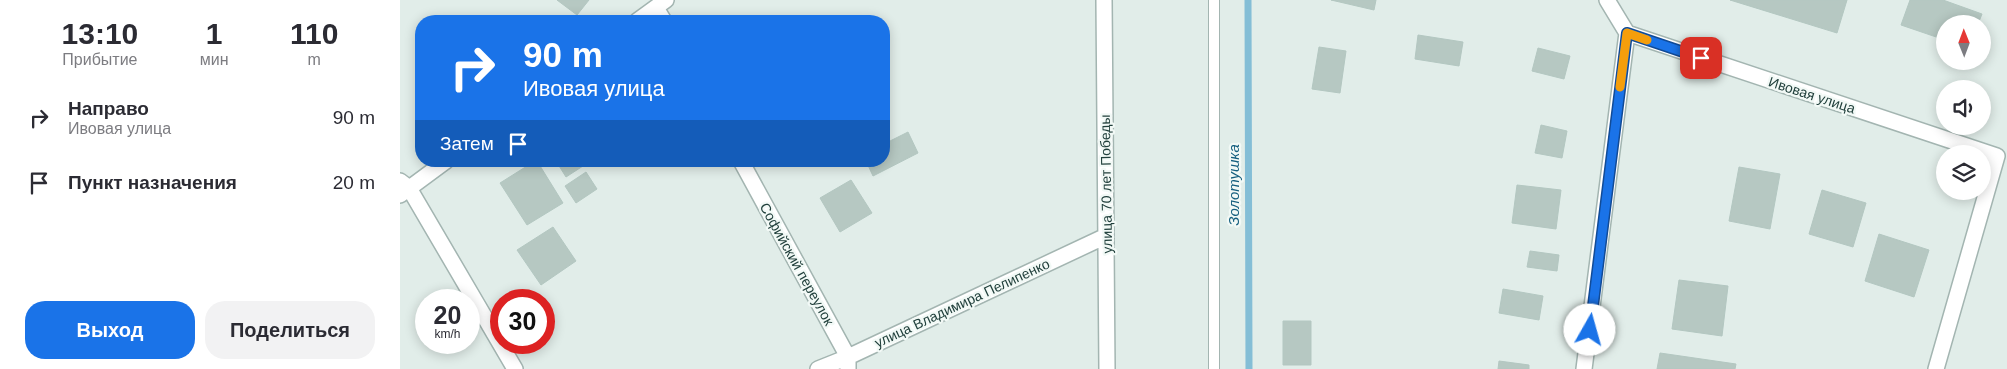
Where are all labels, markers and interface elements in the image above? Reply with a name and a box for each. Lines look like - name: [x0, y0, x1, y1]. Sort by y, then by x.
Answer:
- north arrow: [1936, 15, 1991, 70]
- map controls: [1936, 15, 1991, 200]
- text: 13:10: [62, 17, 138, 50]
- text: 1: [206, 17, 223, 50]
- text: 110: [290, 17, 338, 50]
- icon: right: [440, 35, 505, 100]
- text: 90 m: [523, 35, 603, 74]
- pin: [1680, 37, 1722, 79]
- icon: arrive: [1687, 44, 1715, 72]
- text: Прибытие: [62, 51, 137, 68]
- text: мин: [200, 51, 229, 68]
- text: m: [308, 51, 321, 68]
- street label: Ивовая улица: [1767, 73, 1858, 117]
- text: Ивовая улица: [523, 76, 665, 101]
- button: sound: [1936, 80, 1991, 135]
- text: Направо: [68, 98, 149, 119]
- icon: right: [25, 104, 53, 132]
- text: 90 m: [333, 107, 375, 128]
- street label: улица 70 лет Победы: [1097, 114, 1115, 254]
- text: Ивовая улица: [68, 120, 171, 137]
- icon: arrive: [504, 130, 532, 158]
- text: Затем: [440, 133, 494, 154]
- water label: Золотушка: [1225, 144, 1242, 226]
- button: layers: [1936, 145, 1991, 200]
- icon: arrive: [25, 169, 53, 197]
- text: Пункт назначения: [68, 172, 237, 193]
- text: 20 m: [333, 172, 375, 193]
- street label: Софийский переулок: [757, 200, 838, 329]
- street label: улица Владимира Пелипенко: [872, 255, 1052, 351]
- speed limit sign: 30: [490, 289, 555, 354]
- button: Выход: [25, 301, 195, 359]
- button: Поделиться: [205, 301, 375, 359]
- text: 20: [434, 301, 461, 329]
- position arrow: [1563, 303, 1615, 355]
- text: km/h: [434, 327, 461, 341]

